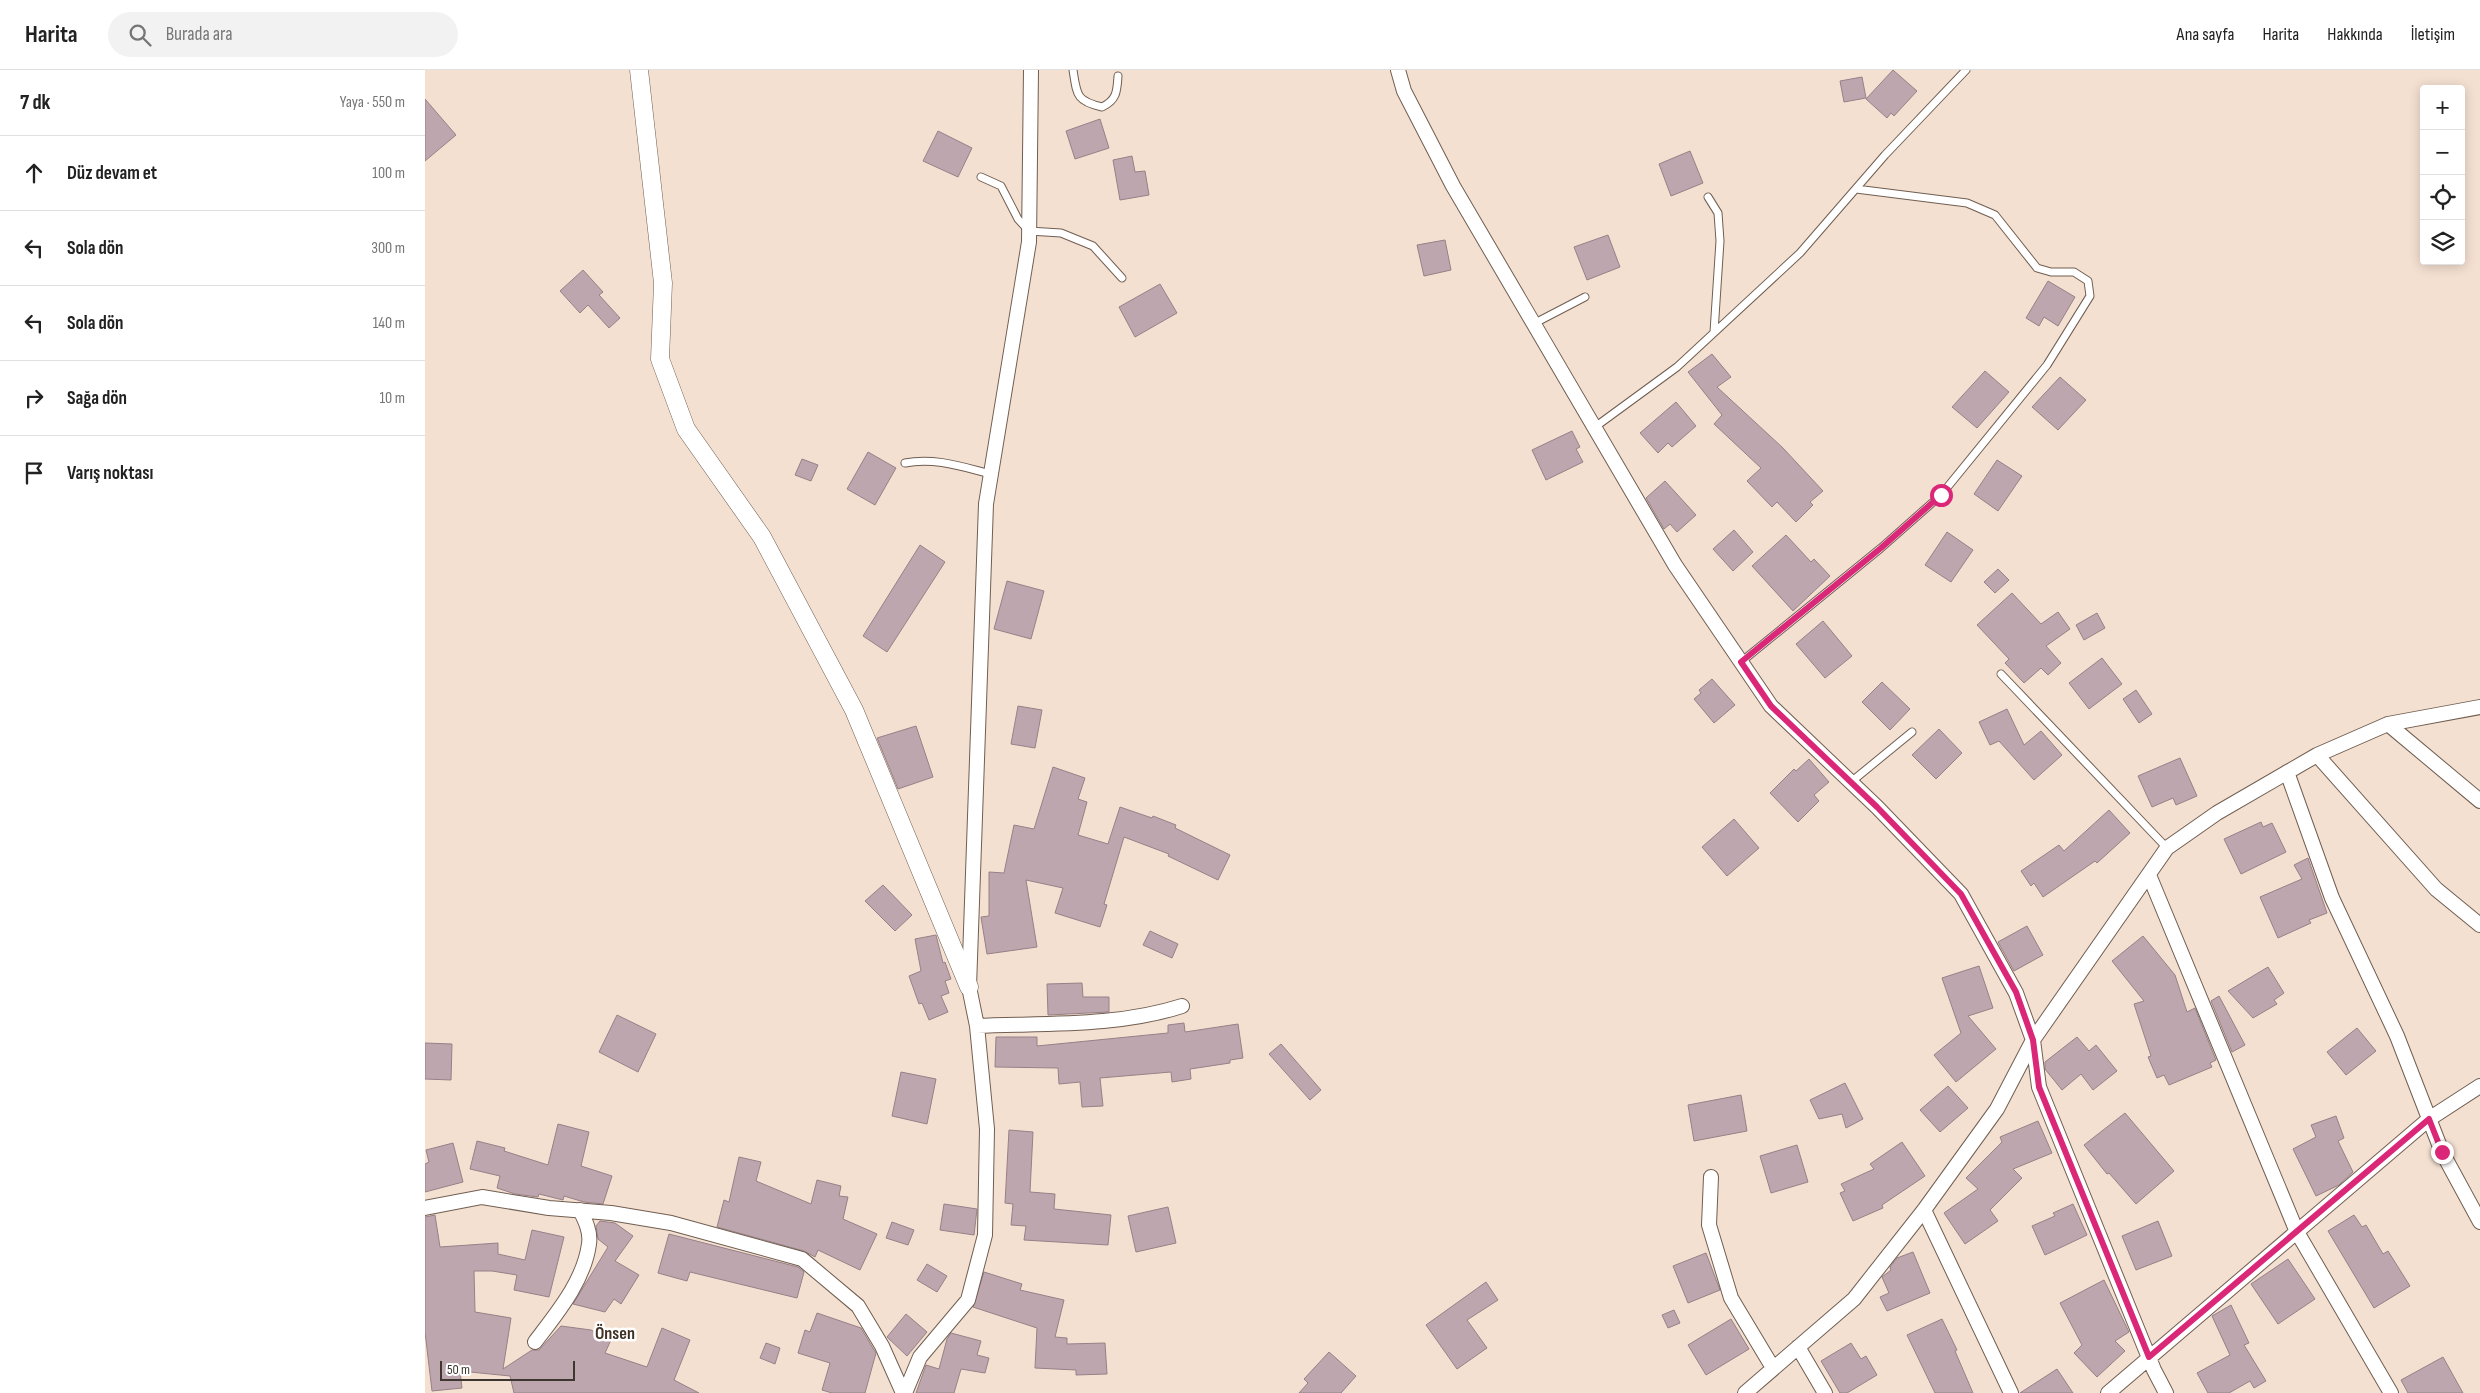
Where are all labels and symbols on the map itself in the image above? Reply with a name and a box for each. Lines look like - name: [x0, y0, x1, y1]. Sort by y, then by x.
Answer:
- route start: [1930, 484, 1953, 507]
- route end: [2431, 1141, 2454, 1164]
- district label: Önsen: [595, 1323, 635, 1344]
- scale bar: [440, 1358, 575, 1381]

